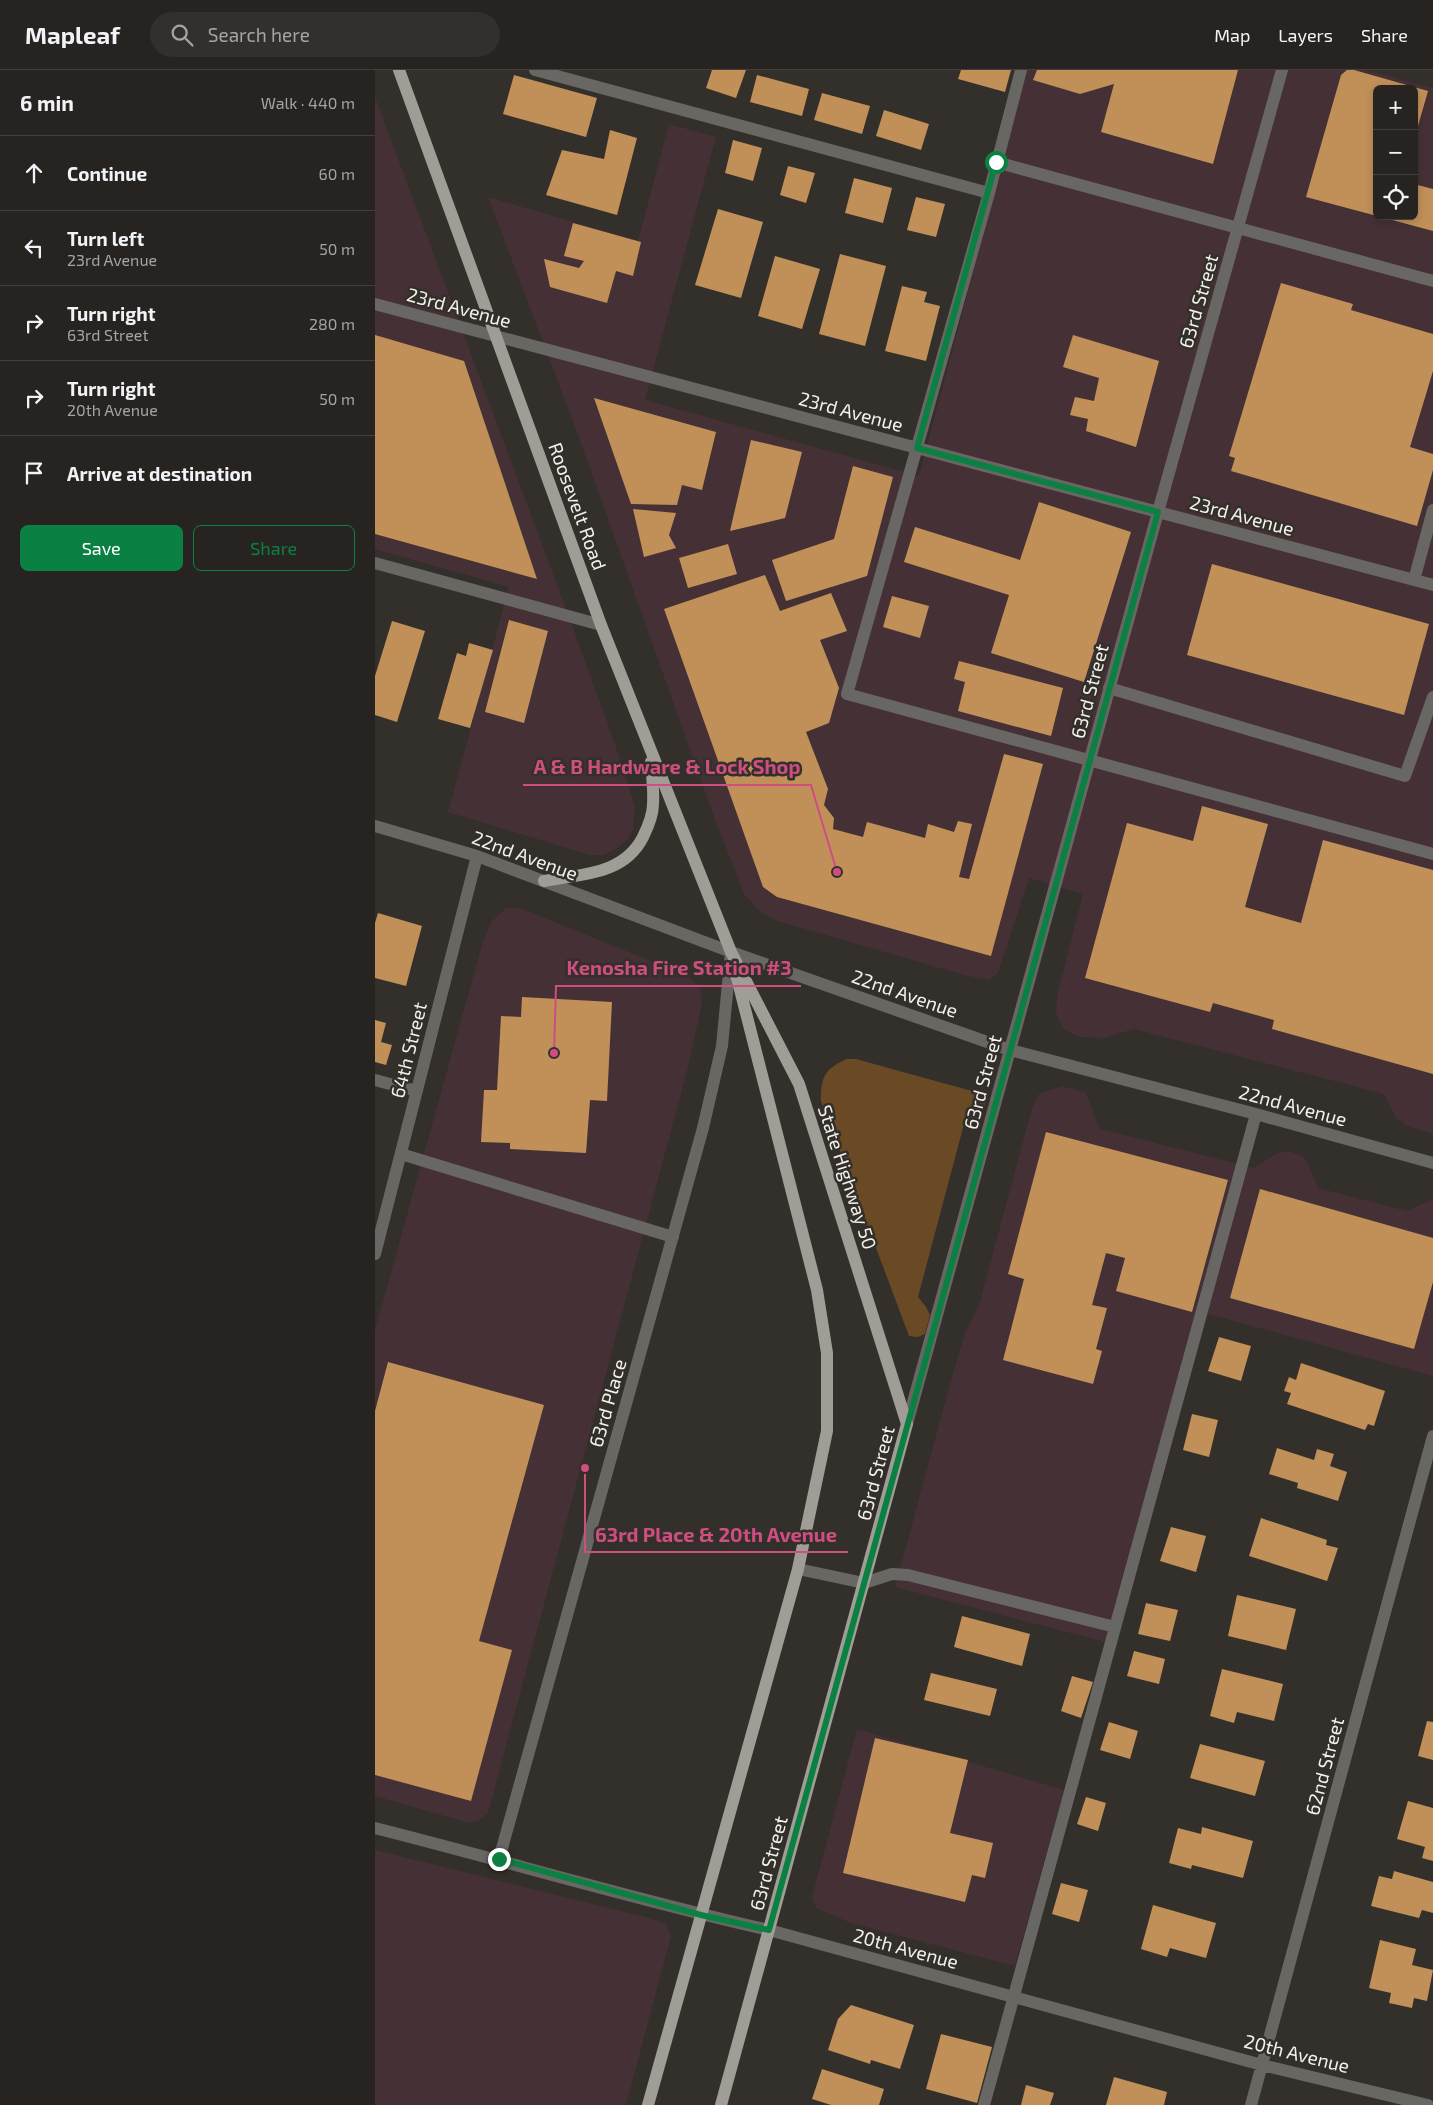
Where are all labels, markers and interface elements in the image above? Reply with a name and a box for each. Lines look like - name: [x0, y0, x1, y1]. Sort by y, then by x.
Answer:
- search box: [150, 12, 500, 57]
- text: Mapleaf: [25, 20, 120, 49]
- icon: search: [168, 21, 196, 49]
- text: Search here: [208, 23, 310, 46]
- text: Map: [1214, 24, 1250, 46]
- text: Layers: [1278, 24, 1333, 46]
- text: Share: [1361, 24, 1408, 46]
- map controls: [1373, 85, 1418, 220]
- button: +: [1373, 85, 1418, 130]
- text: 6 min: [20, 90, 74, 115]
- text: Walk · 440 m: [261, 93, 355, 112]
- button: −: [1373, 130, 1418, 175]
- route start: [985, 151, 1008, 174]
- icon: ahead: [20, 159, 48, 187]
- text: Continue: [67, 162, 147, 185]
- text: 60 m: [319, 164, 355, 183]
- button: locate: [1373, 175, 1418, 220]
- text: Turn left: [67, 227, 144, 250]
- icon: left: [20, 234, 48, 262]
- text: 50 m: [319, 239, 355, 258]
- text: 23rd Avenue: [67, 250, 157, 269]
- street label: 63rd Street: [1174, 251, 1222, 351]
- street label: 23rd Avenue: [404, 282, 514, 332]
- text: Turn right: [67, 302, 155, 325]
- icon: right: [20, 309, 48, 337]
- text: 280 m: [309, 314, 355, 333]
- text: 63rd Street: [67, 325, 149, 344]
- text: Turn right: [67, 377, 155, 400]
- icon: right: [20, 384, 48, 412]
- street label: 23rd Avenue: [796, 386, 906, 436]
- text: 50 m: [319, 389, 355, 408]
- text: 20th Avenue: [67, 400, 158, 419]
- street label: Roosevelt Road: [544, 439, 612, 573]
- icon: arrive: [20, 459, 48, 487]
- text: Arrive at destination: [67, 462, 252, 485]
- street label: 23rd Avenue: [1187, 490, 1297, 540]
- button: Save: [20, 525, 183, 571]
- button: Share: [193, 525, 355, 571]
- street label: 63rd Street: [1065, 641, 1113, 741]
- callout: A & B Hardware & Lock Shop: [523, 750, 811, 785]
- text: A & B Hardware & Lock Shop: [534, 754, 800, 778]
- street label: 22nd Avenue: [469, 825, 581, 885]
- callout: Kenosha Fire Station #3: [556, 951, 801, 986]
- text: Kenosha Fire Station #3: [566, 955, 792, 979]
- street label: 22nd Avenue: [849, 964, 961, 1022]
- street label: 64th Street: [385, 1000, 431, 1100]
- street label: 63rd Street: [958, 1032, 1006, 1132]
- street label: 22nd Avenue: [1237, 1080, 1349, 1130]
- street label: State Highway 50: [814, 1102, 882, 1252]
- street label: 63rd Place: [583, 1356, 631, 1450]
- street label: 63rd Street: [851, 1423, 899, 1523]
- callout: 63rd Place & 20th Avenue: [585, 1517, 848, 1552]
- text: 63rd Place & 20th Avenue: [595, 1522, 837, 1546]
- street label: 62nd Street: [1300, 1714, 1348, 1818]
- street label: 63rd Street: [744, 1813, 792, 1913]
- route end: [488, 1848, 511, 1871]
- street label: 20th Avenue: [851, 1923, 961, 1973]
- street label: 20th Avenue: [1242, 2029, 1352, 2077]

